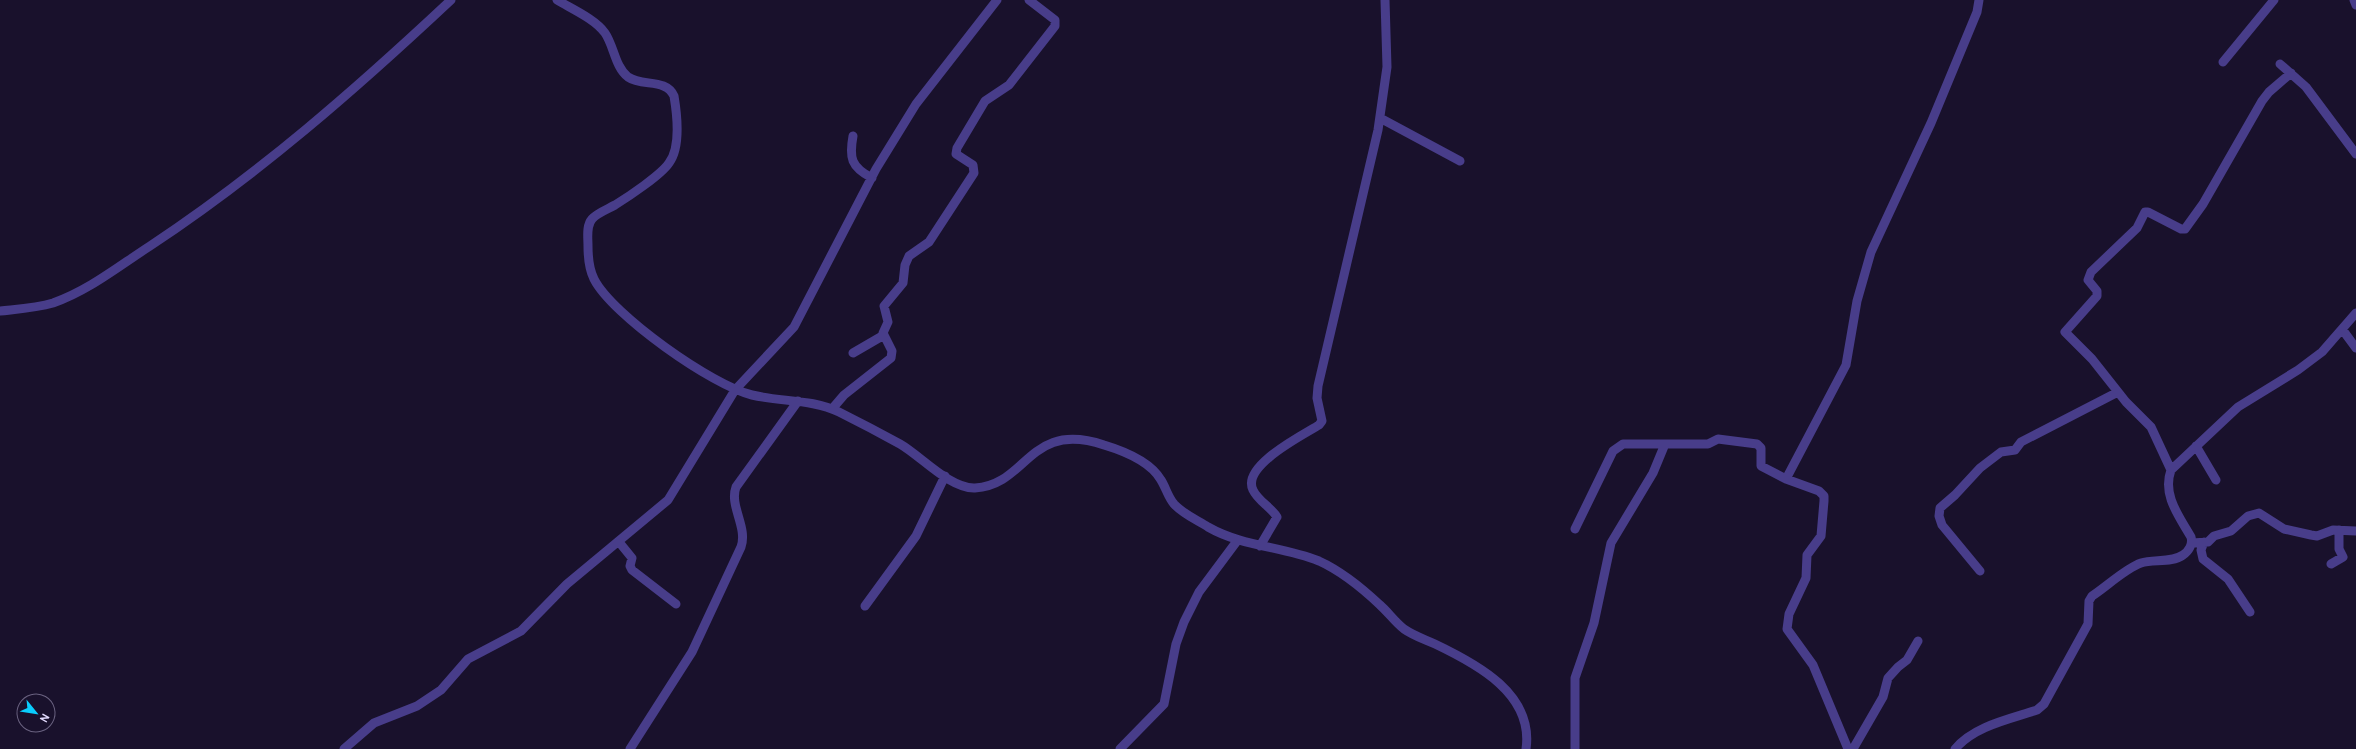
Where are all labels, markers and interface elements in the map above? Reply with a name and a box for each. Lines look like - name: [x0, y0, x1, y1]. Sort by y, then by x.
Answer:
- north arrow: [16, 693, 56, 733]
- text: N: [37, 711, 53, 725]

